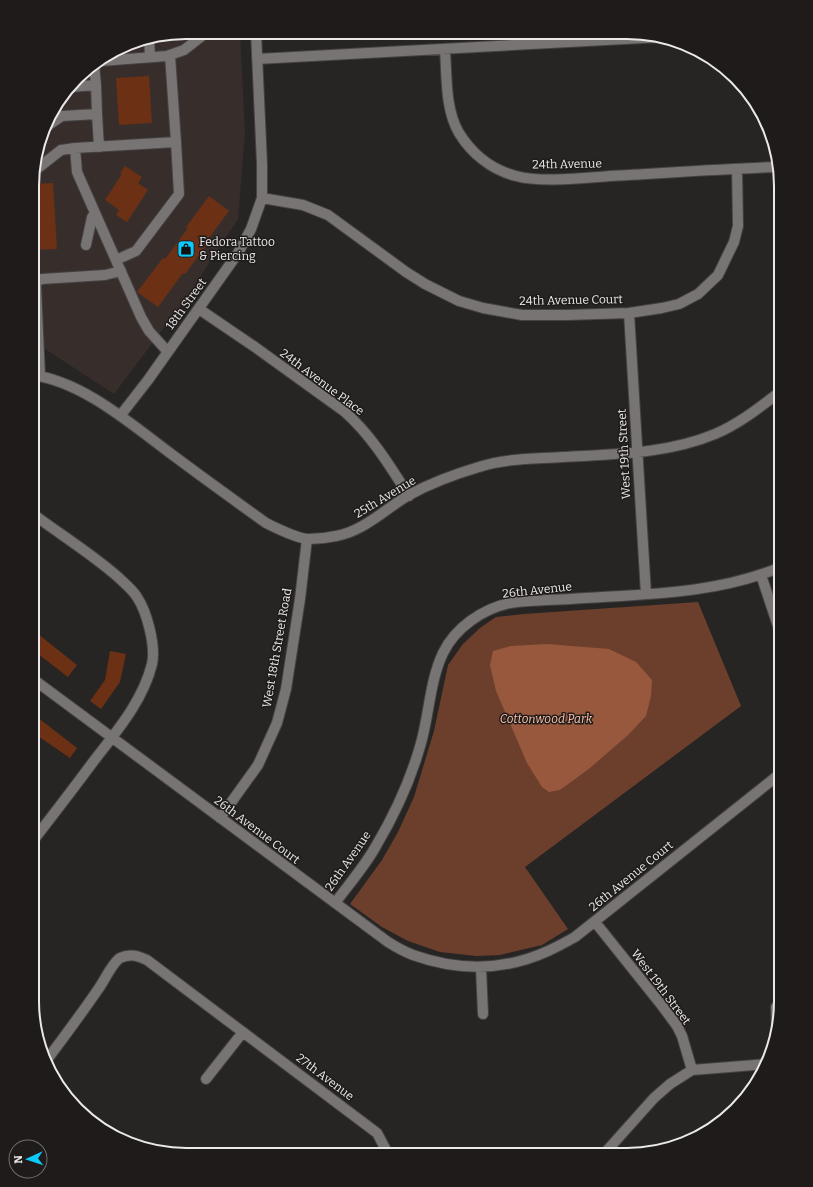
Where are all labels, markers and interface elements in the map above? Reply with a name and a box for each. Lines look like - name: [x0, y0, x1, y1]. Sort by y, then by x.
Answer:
- street label: 24th Avenue: [532, 156, 602, 172]
- place label: Fedora Tattoo & Piercing: [199, 235, 275, 263]
- shop icon: Fedora Tattoo & Piercing: [176, 239, 196, 259]
- street label: 18th Street: [163, 275, 210, 332]
- street label: 24th Avenue Court: [519, 292, 624, 308]
- street label: 24th Avenue Place: [277, 346, 367, 418]
- street label: West 19th Street: [615, 408, 633, 499]
- street label: 25th Avenue: [352, 473, 418, 521]
- street label: 26th Avenue: [502, 579, 572, 601]
- street label: West 18th Street Road: [260, 587, 294, 709]
- park label: Cottonwood Park: [500, 712, 593, 726]
- street label: 26th Avenue Court: [211, 793, 303, 867]
- street label: 26th Avenue: [322, 828, 374, 894]
- street label: 26th Avenue Court: [586, 838, 676, 914]
- street label: West 19th Street: [628, 947, 694, 1028]
- street label: 27th Avenue: [293, 1051, 357, 1103]
- north arrow: [8, 1139, 48, 1179]
- text: N: [12, 1154, 25, 1164]

